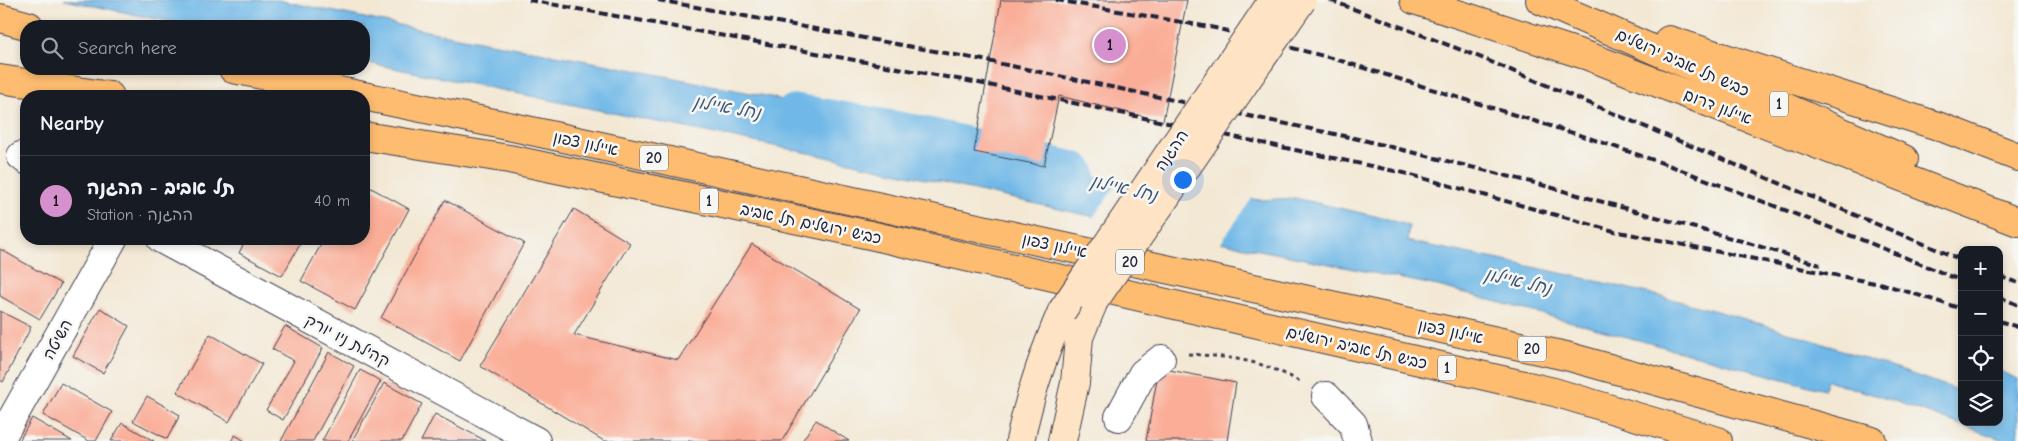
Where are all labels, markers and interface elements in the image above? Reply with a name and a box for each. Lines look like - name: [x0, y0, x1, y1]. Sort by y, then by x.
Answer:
- search box: [20, 20, 370, 75]
- street label: כביש תל אביב ירושלים: [1613, 25, 1752, 100]
- pin: 1: [1094, 26, 1126, 64]
- icon: search: [38, 34, 66, 62]
- text: Search here: [78, 37, 177, 59]
- street label: איילון דרום: [1681, 86, 1754, 128]
- water label: נחל איילון: [691, 91, 764, 125]
- road number: 1: [1770, 92, 1788, 116]
- text: Nearby: [40, 111, 104, 135]
- street label: ההגנה: [1152, 127, 1192, 175]
- street label: איילון צפון: [552, 128, 620, 161]
- road number: 20: [640, 146, 668, 170]
- your location: [1170, 167, 1196, 193]
- water label: נחל איילון: [1088, 171, 1161, 208]
- text: תל אביב - ההגנה: [87, 177, 235, 199]
- road number: 1: [700, 188, 718, 214]
- text: 1: [53, 192, 59, 210]
- text: 40 m: [314, 192, 350, 210]
- street label: כביש ירושלים תל אביב: [739, 200, 883, 248]
- text: Station · ההגנה: [87, 206, 193, 224]
- street label: איילון צפון: [1021, 230, 1089, 263]
- map controls: [1958, 246, 2003, 426]
- button: +: [1958, 246, 2003, 291]
- road number: 20: [1116, 250, 1144, 274]
- water label: נחל איילון: [1482, 264, 1555, 301]
- button: −: [1958, 291, 2003, 336]
- street label: קהילת ניו יורק: [302, 311, 393, 372]
- street label: השיטה: [40, 316, 76, 363]
- street label: איילון צפון: [1417, 316, 1485, 349]
- street label: כביש תל אביב ירושלים: [1285, 323, 1429, 373]
- road number: 20: [1518, 336, 1546, 362]
- button: locate: [1958, 336, 2003, 381]
- road number: 1: [1438, 356, 1456, 380]
- button: layers: [1958, 381, 2003, 426]

